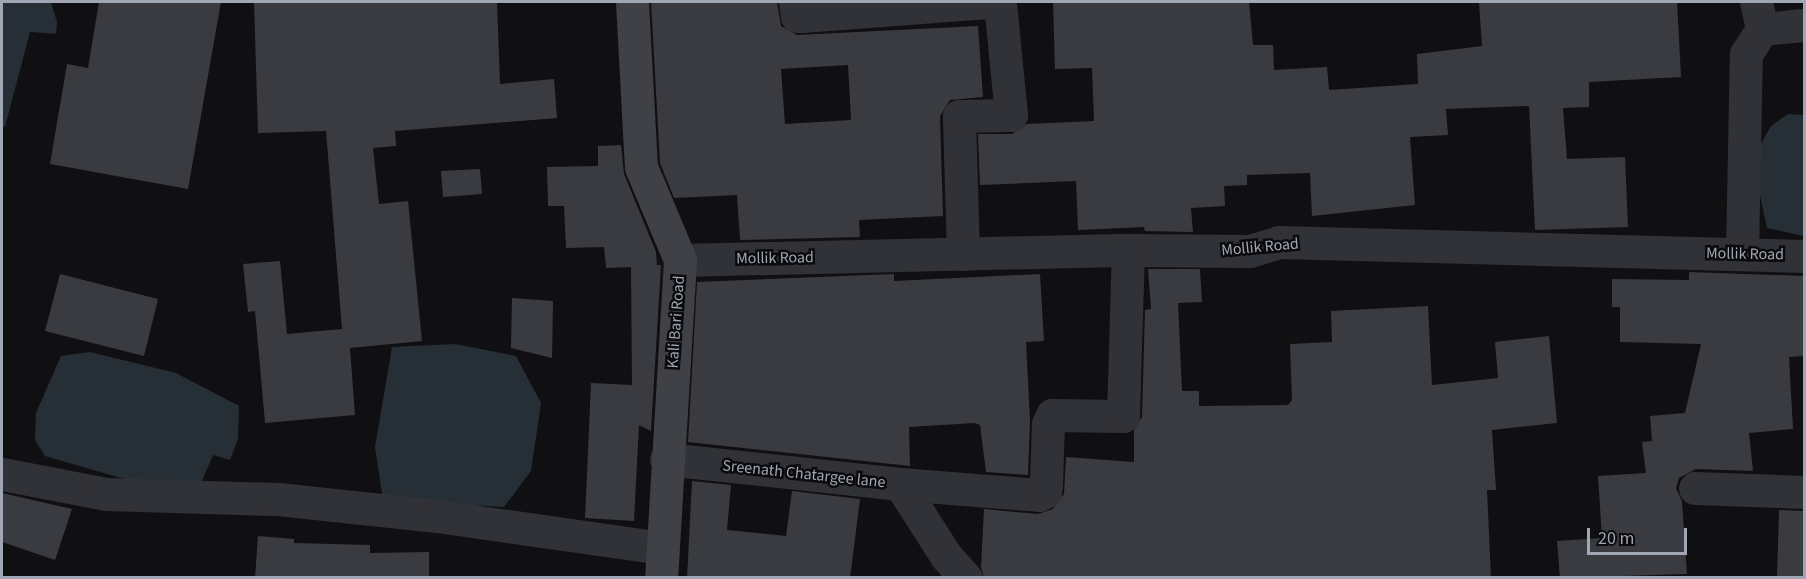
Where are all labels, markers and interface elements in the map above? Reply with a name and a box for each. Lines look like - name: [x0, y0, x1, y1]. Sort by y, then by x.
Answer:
- street label: Mollik Road: [1220, 234, 1300, 260]
- street label: Mollik Road: [1706, 244, 1784, 264]
- street label: Mollik Road: [736, 248, 814, 268]
- street label: Kali Bari Road: [663, 275, 689, 369]
- street label: Sreenath Chatargee lane: [722, 456, 886, 492]
- scale bar: [1590, 516, 1690, 554]
- text: 20 m: [1598, 526, 1634, 551]

